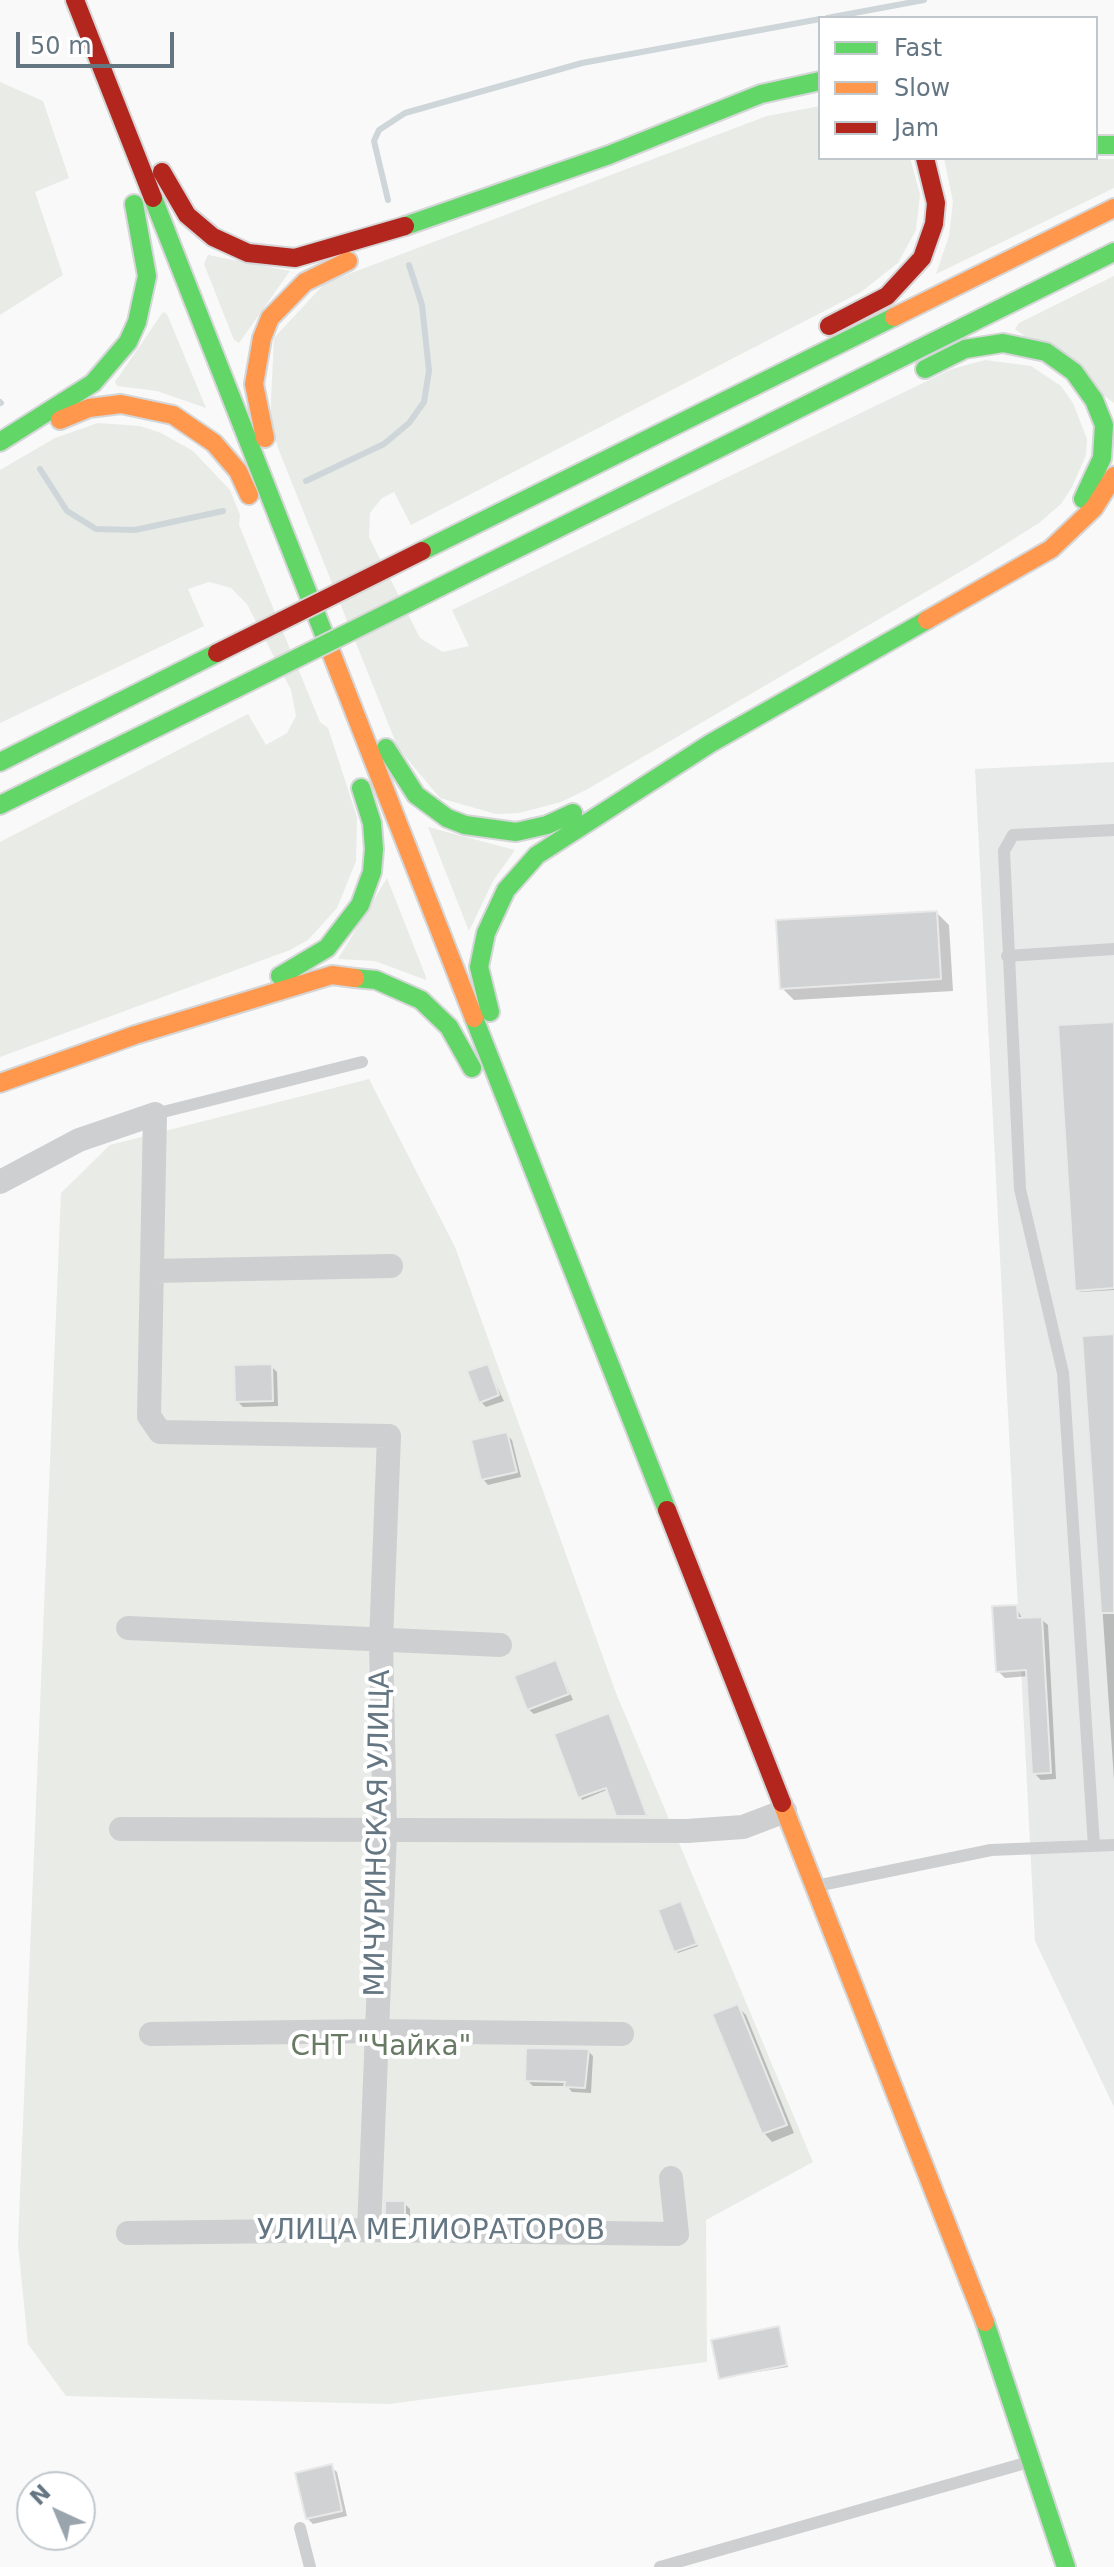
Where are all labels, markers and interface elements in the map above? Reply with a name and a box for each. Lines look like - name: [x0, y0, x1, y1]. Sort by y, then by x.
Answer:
- scale bar: [20, 16, 178, 66]
- legend: [818, 16, 1098, 160]
- text: 50 m: [30, 32, 92, 60]
- text: Fast: [894, 34, 942, 62]
- text: Slow: [894, 74, 950, 102]
- text: Jam: [894, 114, 939, 142]
- street label: МИЧУРИНСКАЯ УЛИЦА: [359, 1669, 399, 1997]
- park label: СНТ "Чайка": [291, 2031, 471, 2065]
- street label: УЛИЦА МЕЛИОРАТОРОВ: [257, 2215, 605, 2249]
- north arrow: [16, 2471, 96, 2551]
- text: N: [25, 2479, 56, 2510]

